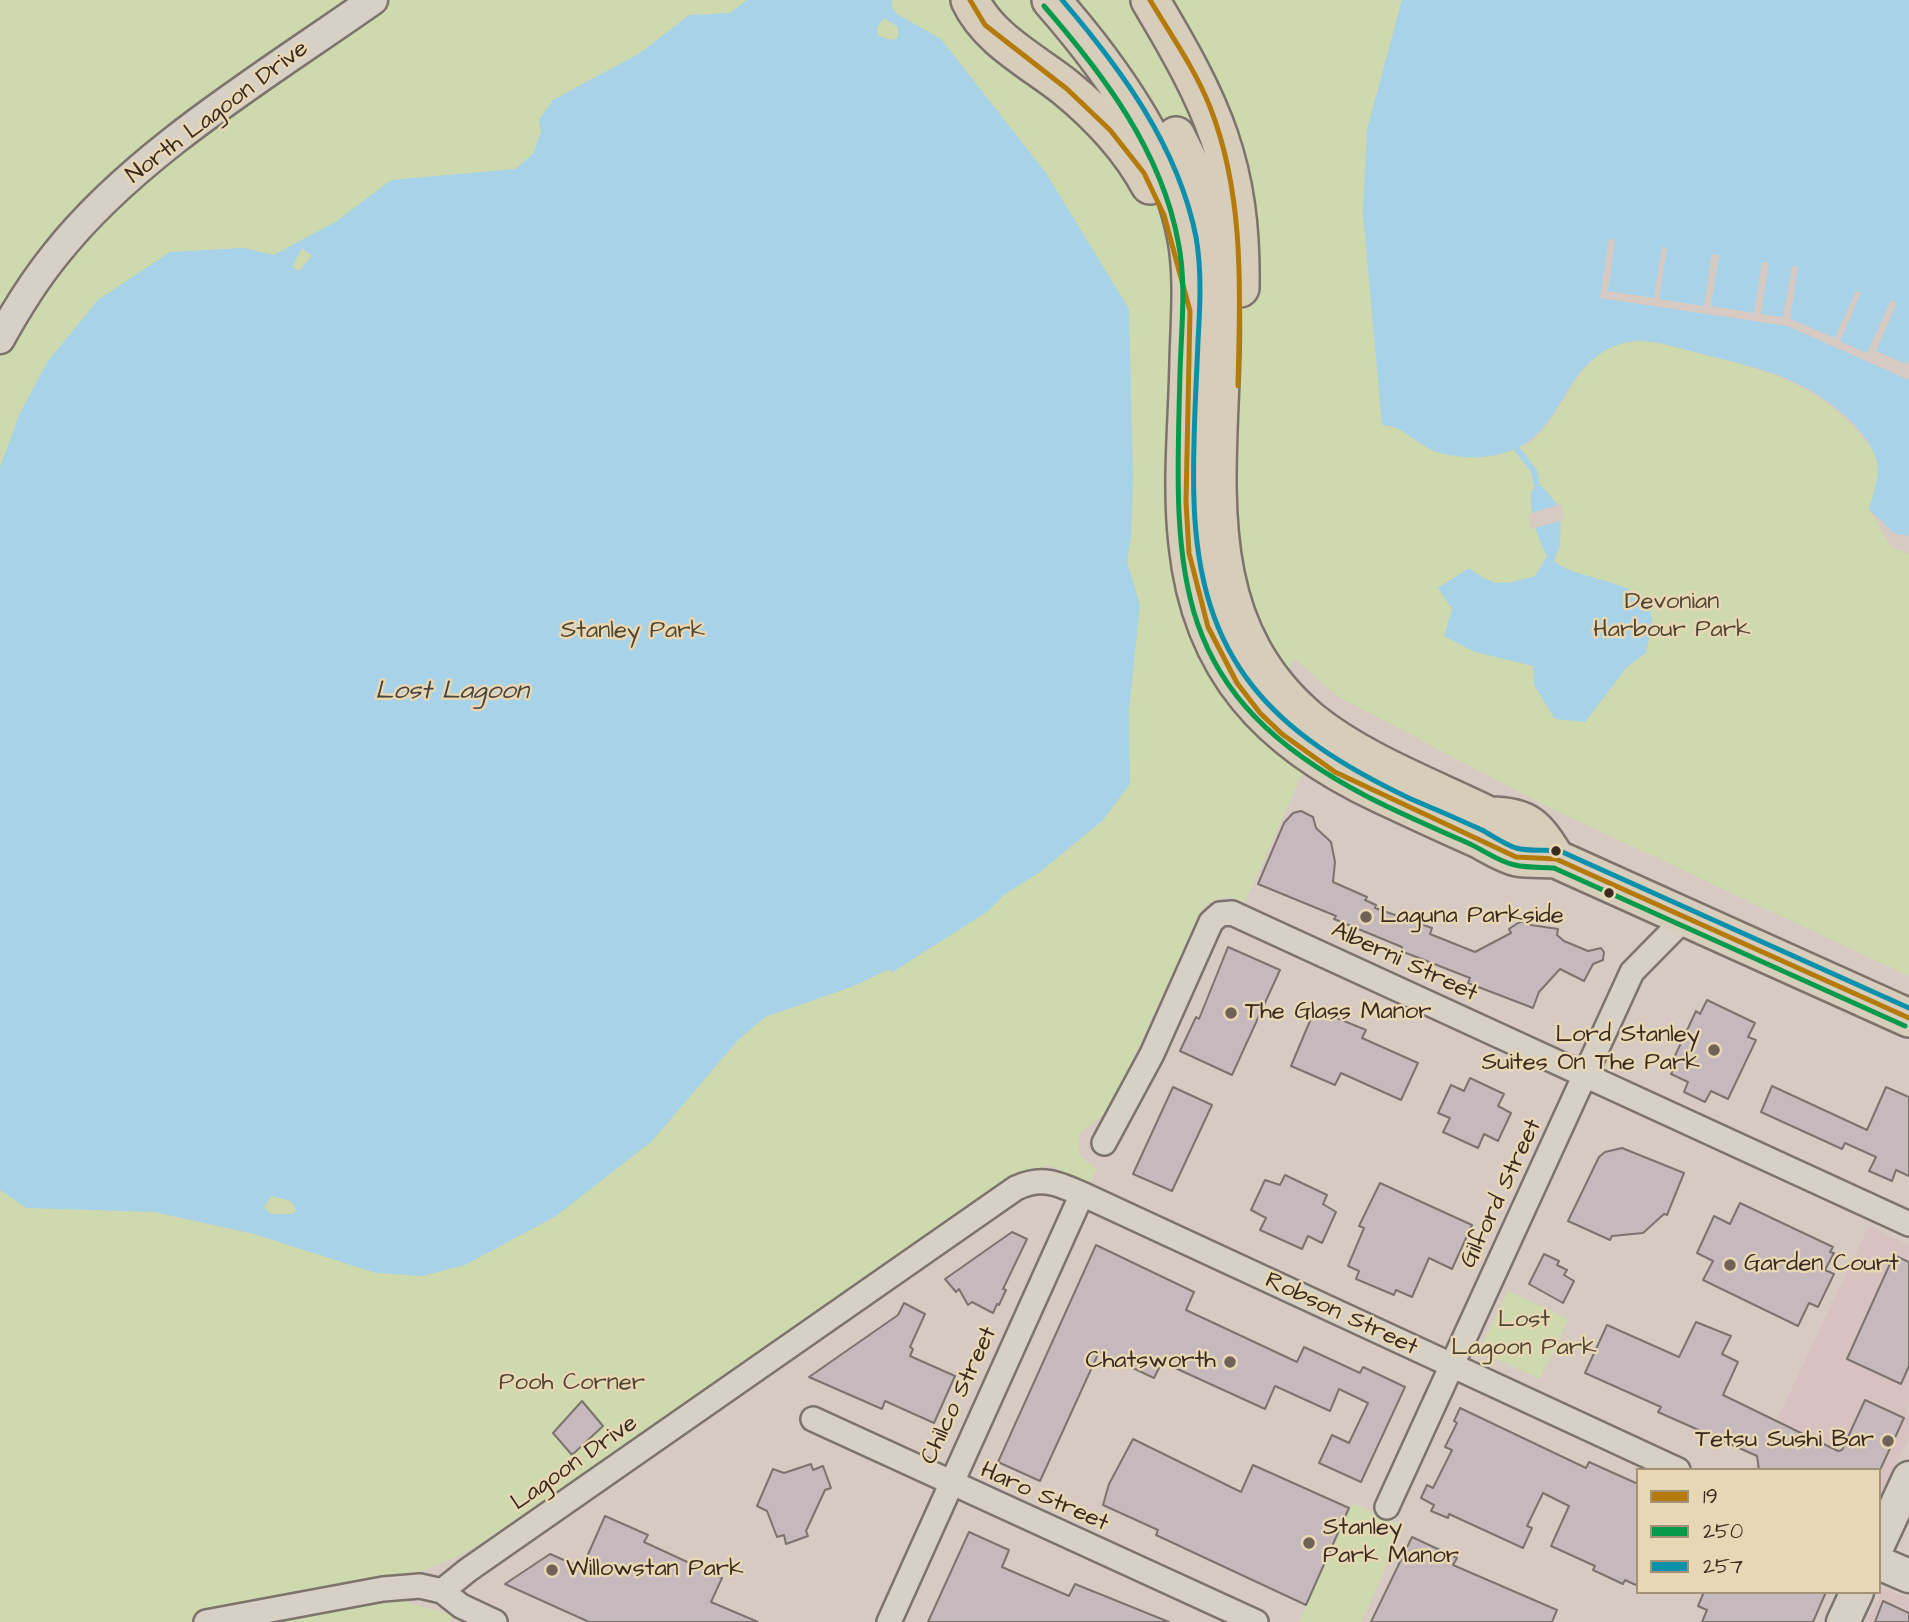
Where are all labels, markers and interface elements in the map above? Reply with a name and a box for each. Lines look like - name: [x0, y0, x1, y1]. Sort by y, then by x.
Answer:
- street label: North Lagoon Drive: [121, 35, 315, 191]
- park label: Devonian Harbour Park: [1593, 589, 1751, 645]
- park label: Stanley Park: [561, 618, 705, 646]
- water label: Lost Lagoon: [375, 677, 529, 709]
- unlabelled marker: [1549, 844, 1563, 858]
- unlabelled marker: [1602, 886, 1616, 900]
- place label: Laguna Parkside: [1380, 903, 1564, 931]
- marker: Laguna Parkside: [1358, 909, 1374, 925]
- street label: Alberni Street: [1326, 917, 1482, 1009]
- place label: The Glass Manor: [1245, 999, 1432, 1027]
- marker: The Glass Manor: [1223, 1005, 1239, 1021]
- place label: Lord Stanley Suites On The Park: [1482, 1022, 1700, 1078]
- marker: Lord Stanley Suites On The Park: [1706, 1042, 1722, 1058]
- street label: Gilford Street: [1455, 1115, 1549, 1273]
- place label: Garden Court: [1744, 1251, 1899, 1279]
- marker: Garden Court: [1722, 1257, 1738, 1273]
- street label: Robson Street: [1260, 1267, 1422, 1363]
- park label: Lost Lagoon Park: [1451, 1307, 1597, 1363]
- street label: Chilco Street: [916, 1323, 1004, 1469]
- place label: Chatsworth: [1085, 1348, 1216, 1376]
- marker: Chatsworth: [1222, 1354, 1238, 1370]
- park label: Pooh Corner: [499, 1370, 645, 1398]
- street label: Lagoon Drive: [506, 1410, 644, 1518]
- place label: Tetsu Sushi Bar: [1695, 1427, 1874, 1455]
- marker: Tetsu Sushi Bar: [1880, 1433, 1896, 1449]
- street label: Haro Street: [976, 1457, 1112, 1539]
- legend: [1636, 1468, 1881, 1594]
- text: 19: [1703, 1482, 1718, 1511]
- place label: Stanley Park Manor: [1323, 1515, 1459, 1571]
- text: 250: [1703, 1517, 1743, 1546]
- marker: Stanley Park Manor: [1301, 1535, 1317, 1551]
- text: 257: [1703, 1552, 1743, 1581]
- place label: Willowstan Park: [566, 1556, 744, 1584]
- marker: Willowstan Park: [544, 1562, 560, 1578]

